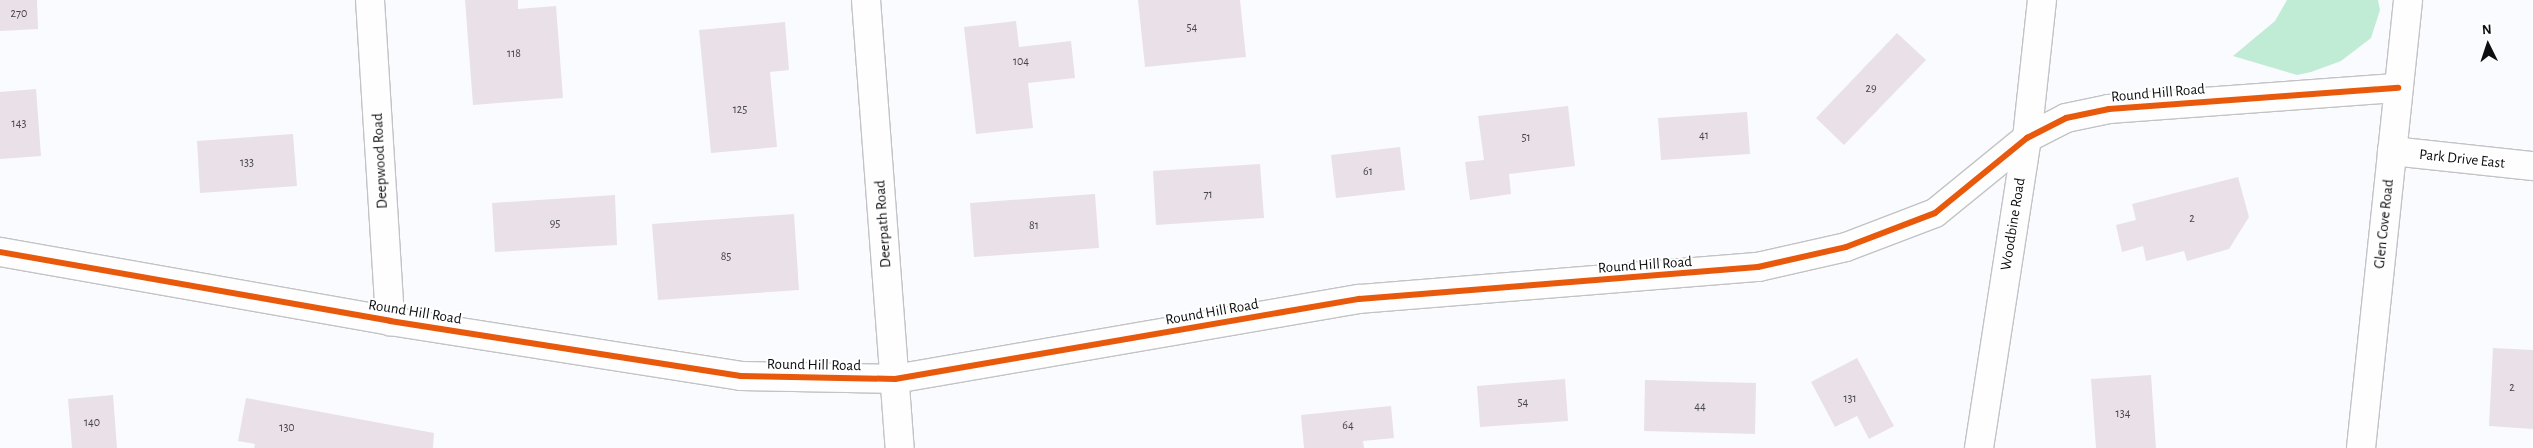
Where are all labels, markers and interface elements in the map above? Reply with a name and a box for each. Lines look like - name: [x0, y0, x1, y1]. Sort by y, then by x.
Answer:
- house number: 270: [11, 7, 27, 21]
- north arrow: [2463, 20, 2513, 70]
- house number: 54: [1187, 21, 1197, 35]
- text: N: [2482, 23, 2492, 37]
- house number: 118: [507, 47, 521, 61]
- house number: 104: [1013, 55, 1029, 69]
- street label: Round Hill Road: [2110, 80, 2206, 106]
- house number: 29: [1865, 82, 1877, 96]
- house number: 125: [733, 103, 747, 117]
- street label: Deepwood Road: [369, 113, 391, 209]
- house number: 143: [12, 117, 26, 131]
- house number: 41: [1699, 129, 1709, 143]
- house number: 51: [1521, 131, 1531, 145]
- street label: Park Drive East: [2418, 146, 2506, 172]
- house number: 133: [240, 156, 254, 170]
- house number: 61: [1363, 165, 1373, 179]
- street label: Woodbine Road: [1997, 176, 2029, 272]
- street label: Glen Cove Road: [2370, 178, 2398, 270]
- street label: Deerpath Road: [871, 180, 895, 268]
- house number: 71: [1203, 188, 1213, 202]
- house number: 2: [2189, 212, 2195, 226]
- house number: 95: [550, 217, 560, 231]
- house number: 81: [1029, 219, 1039, 233]
- house number: 85: [721, 250, 731, 264]
- street label: Round Hill Road: [1597, 253, 1693, 277]
- street label: Round Hill Road: [1164, 295, 1260, 329]
- street label: Round Hill Road: [367, 296, 463, 328]
- street label: Round Hill Road: [767, 355, 861, 375]
- house number: 2: [2509, 381, 2515, 395]
- house number: 131: [1843, 392, 1857, 406]
- house number: 54: [1518, 396, 1528, 410]
- house number: 44: [1694, 400, 1706, 414]
- house number: 134: [2116, 407, 2130, 421]
- house number: 140: [84, 416, 100, 430]
- house number: 64: [1342, 419, 1354, 433]
- house number: 130: [279, 421, 295, 435]

